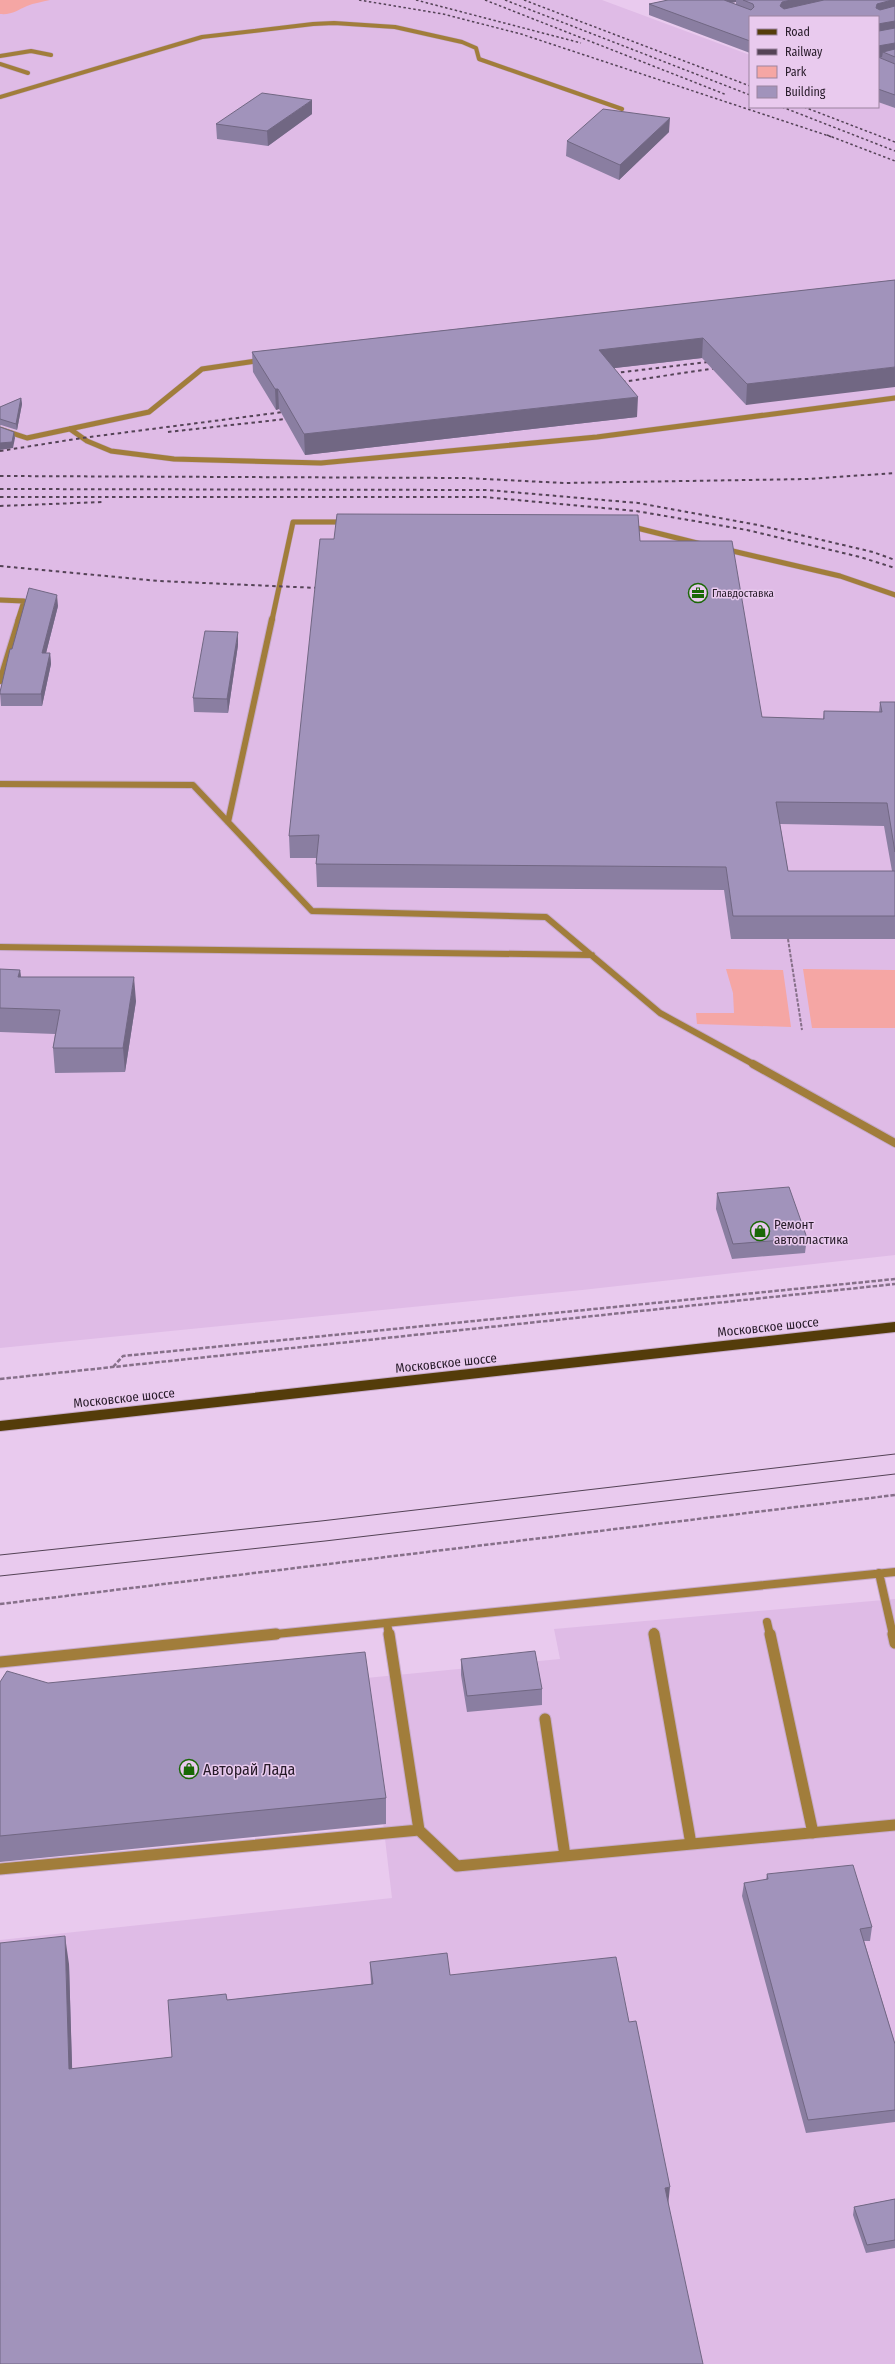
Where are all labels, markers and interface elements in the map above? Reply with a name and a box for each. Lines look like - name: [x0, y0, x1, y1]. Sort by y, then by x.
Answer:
- legend: [749, 16, 879, 108]
- text: Road: [785, 25, 810, 39]
- text: Railway: [785, 45, 823, 59]
- text: Park: [785, 65, 807, 79]
- text: Building: [785, 85, 826, 99]
- office icon: Главдоставка: [687, 582, 709, 604]
- place label: Главдоставка: [712, 587, 774, 600]
- place label: Ремонт автопластика: [774, 1217, 848, 1247]
- shop icon: Ремонт автопластика: [749, 1220, 771, 1242]
- street label: Московское шоссе: [716, 1314, 820, 1340]
- street label: Московское шоссе: [394, 1350, 498, 1376]
- street label: Московское шоссе: [72, 1385, 176, 1411]
- shop icon: Авторай Лада: [178, 1758, 200, 1780]
- place label: Авторай Лада: [203, 1760, 296, 1779]

